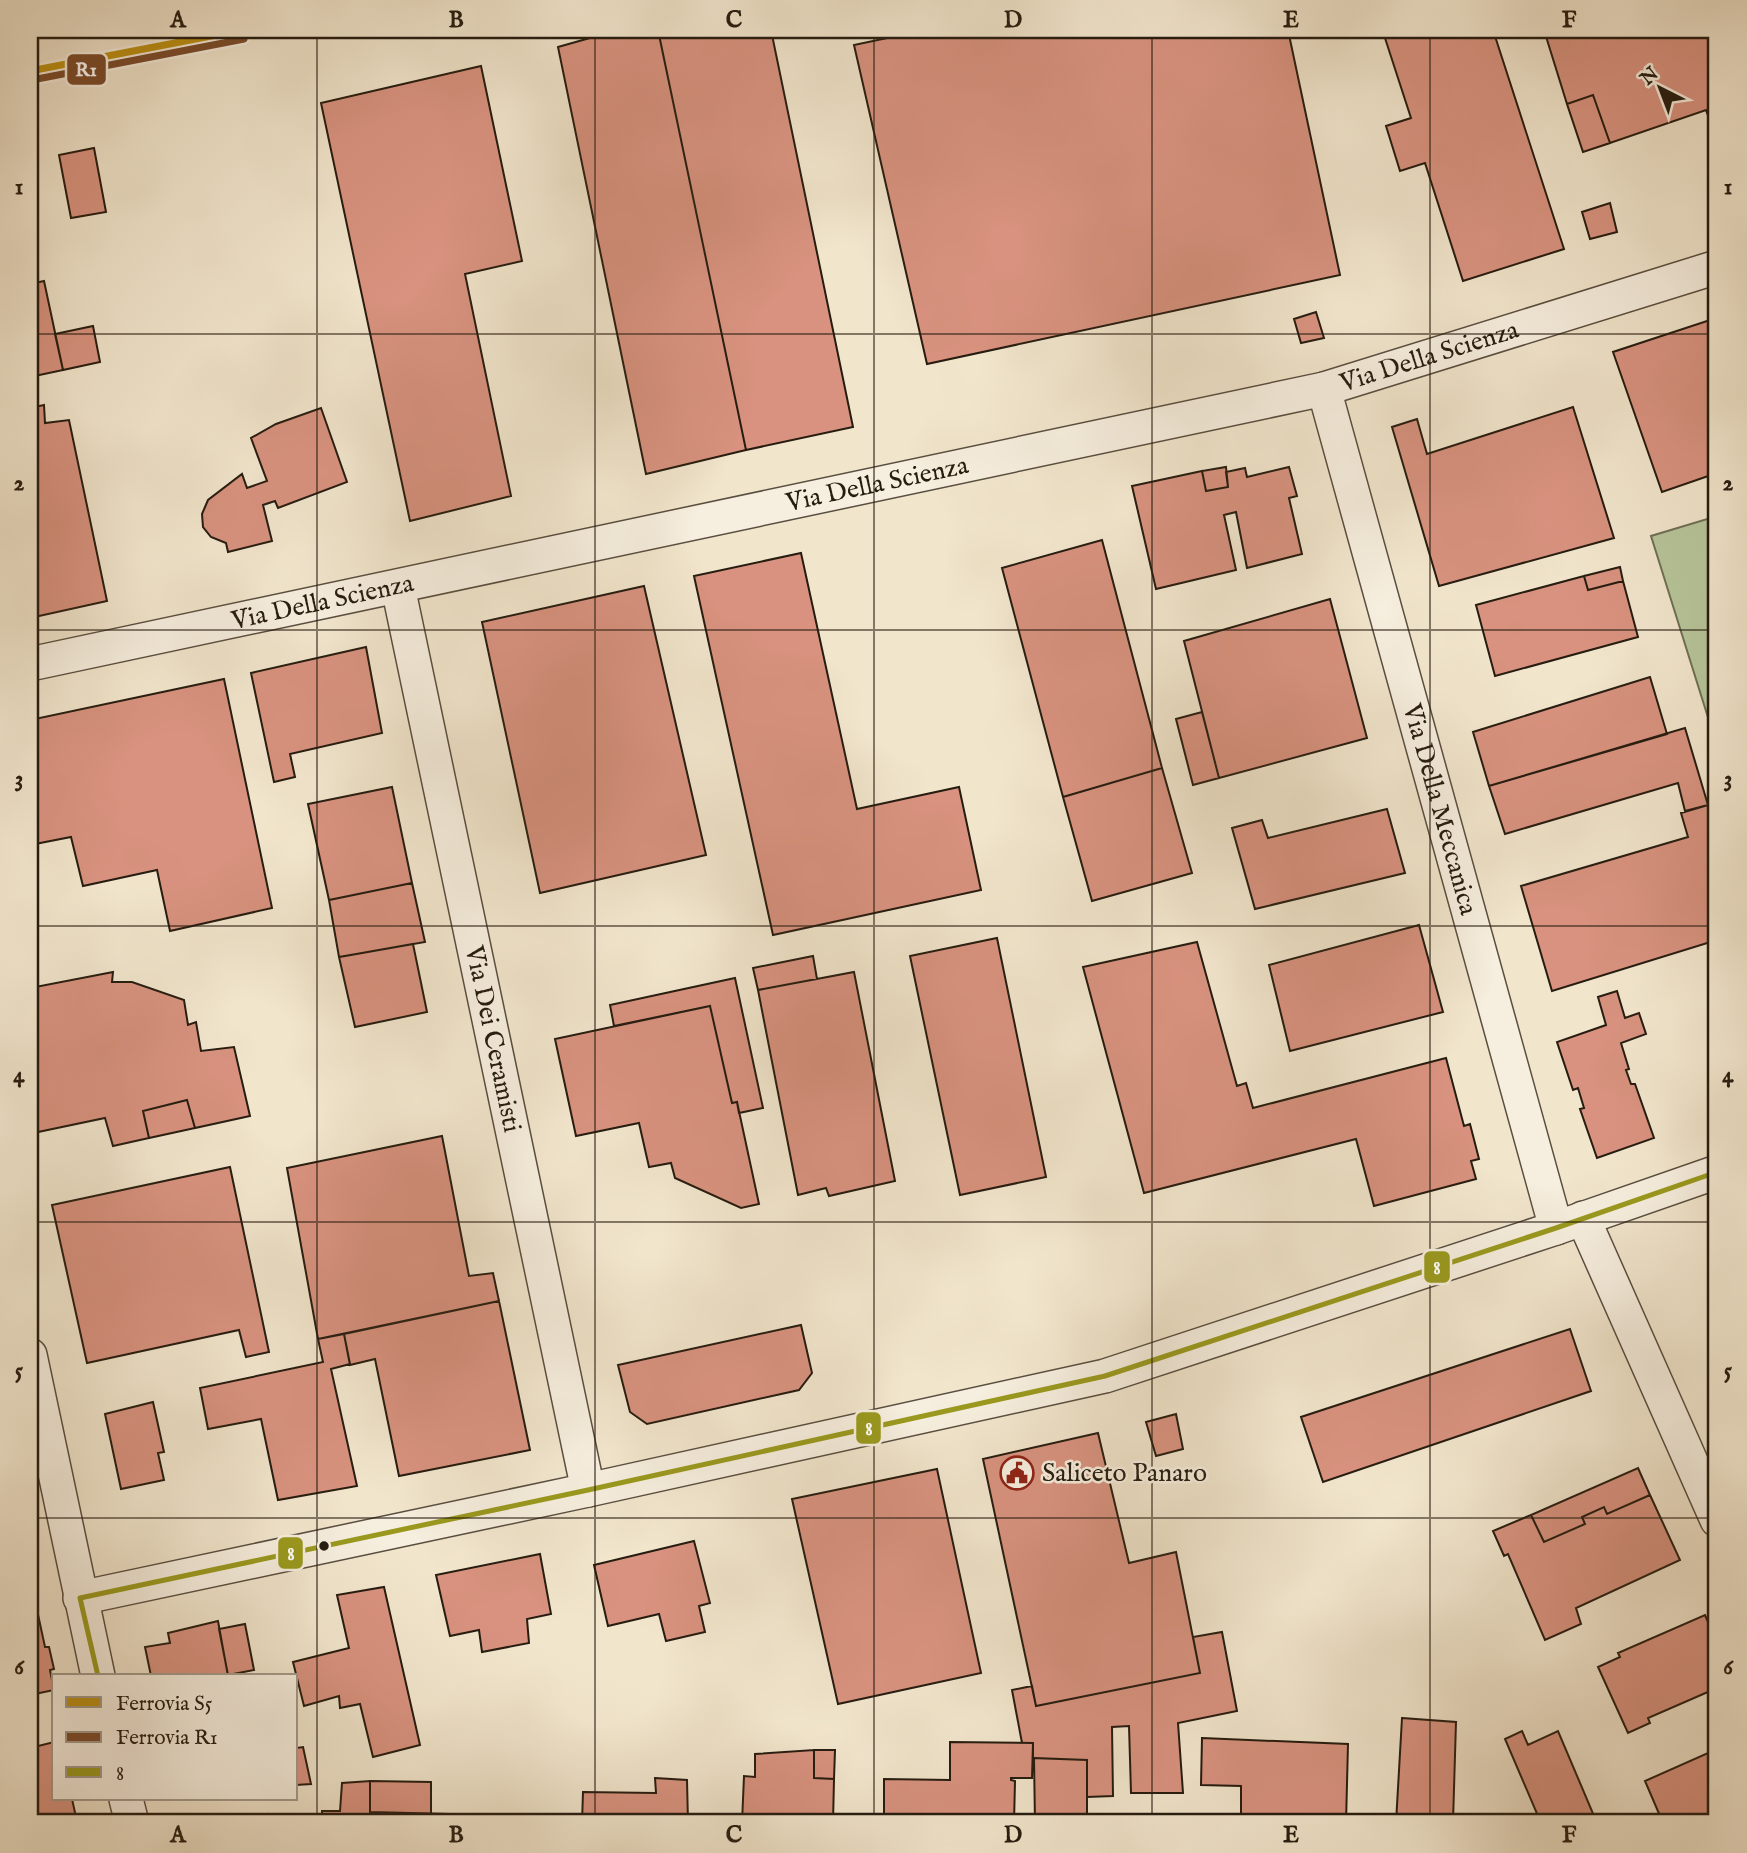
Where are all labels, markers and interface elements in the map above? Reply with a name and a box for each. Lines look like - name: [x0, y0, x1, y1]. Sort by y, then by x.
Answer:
- text: A: [169, 6, 187, 35]
- text: B: [448, 6, 464, 35]
- text: C: [726, 6, 743, 35]
- text: D: [1004, 6, 1022, 35]
- text: E: [1283, 6, 1299, 35]
- text: F: [1562, 6, 1577, 35]
- north arrow: [1624, 52, 1694, 122]
- line badge: R1: [66, 53, 107, 86]
- text: R1: [75, 59, 97, 83]
- text: N: [1635, 62, 1665, 92]
- text: 1: [15, 173, 23, 202]
- text: 1: [1724, 173, 1732, 202]
- street label: Via Della Scienza: [1335, 313, 1523, 400]
- street label: Via Della Scienza: [782, 448, 972, 520]
- text: 2: [14, 469, 25, 498]
- text: 2: [1723, 469, 1734, 498]
- street label: Via Della Scienza: [227, 566, 417, 637]
- street label: Via Della Meccanica: [1395, 699, 1485, 919]
- text: 3: [15, 765, 23, 794]
- text: 3: [1724, 765, 1732, 794]
- street label: Via Dei Ceramisti: [457, 942, 529, 1135]
- text: 4: [13, 1061, 25, 1090]
- text: 4: [1722, 1061, 1734, 1090]
- line badge: 8: [1423, 1250, 1451, 1284]
- text: 8: [1433, 1257, 1441, 1281]
- text: 5: [15, 1357, 24, 1386]
- text: 5: [1724, 1357, 1733, 1386]
- line badge: 8: [855, 1411, 882, 1445]
- text: 8: [865, 1418, 873, 1442]
- public building icon: Saliceto Panaro: [998, 1454, 1036, 1492]
- place label: Saliceto Panaro: [1042, 1457, 1207, 1490]
- line badge: 8: [277, 1536, 304, 1570]
- unlabelled marker: [317, 1539, 331, 1553]
- text: 8: [287, 1543, 295, 1567]
- text: 6: [14, 1653, 25, 1682]
- text: 6: [1723, 1653, 1734, 1682]
- legend: [52, 1674, 298, 1800]
- text: Ferrovia S5: [116, 1691, 213, 1718]
- text: Ferrovia R1: [116, 1725, 218, 1752]
- text: 8: [116, 1761, 124, 1788]
- text: A: [169, 1821, 187, 1850]
- text: B: [448, 1821, 464, 1850]
- text: C: [726, 1821, 743, 1850]
- text: D: [1004, 1821, 1022, 1850]
- text: E: [1283, 1821, 1299, 1850]
- text: F: [1562, 1821, 1577, 1850]

